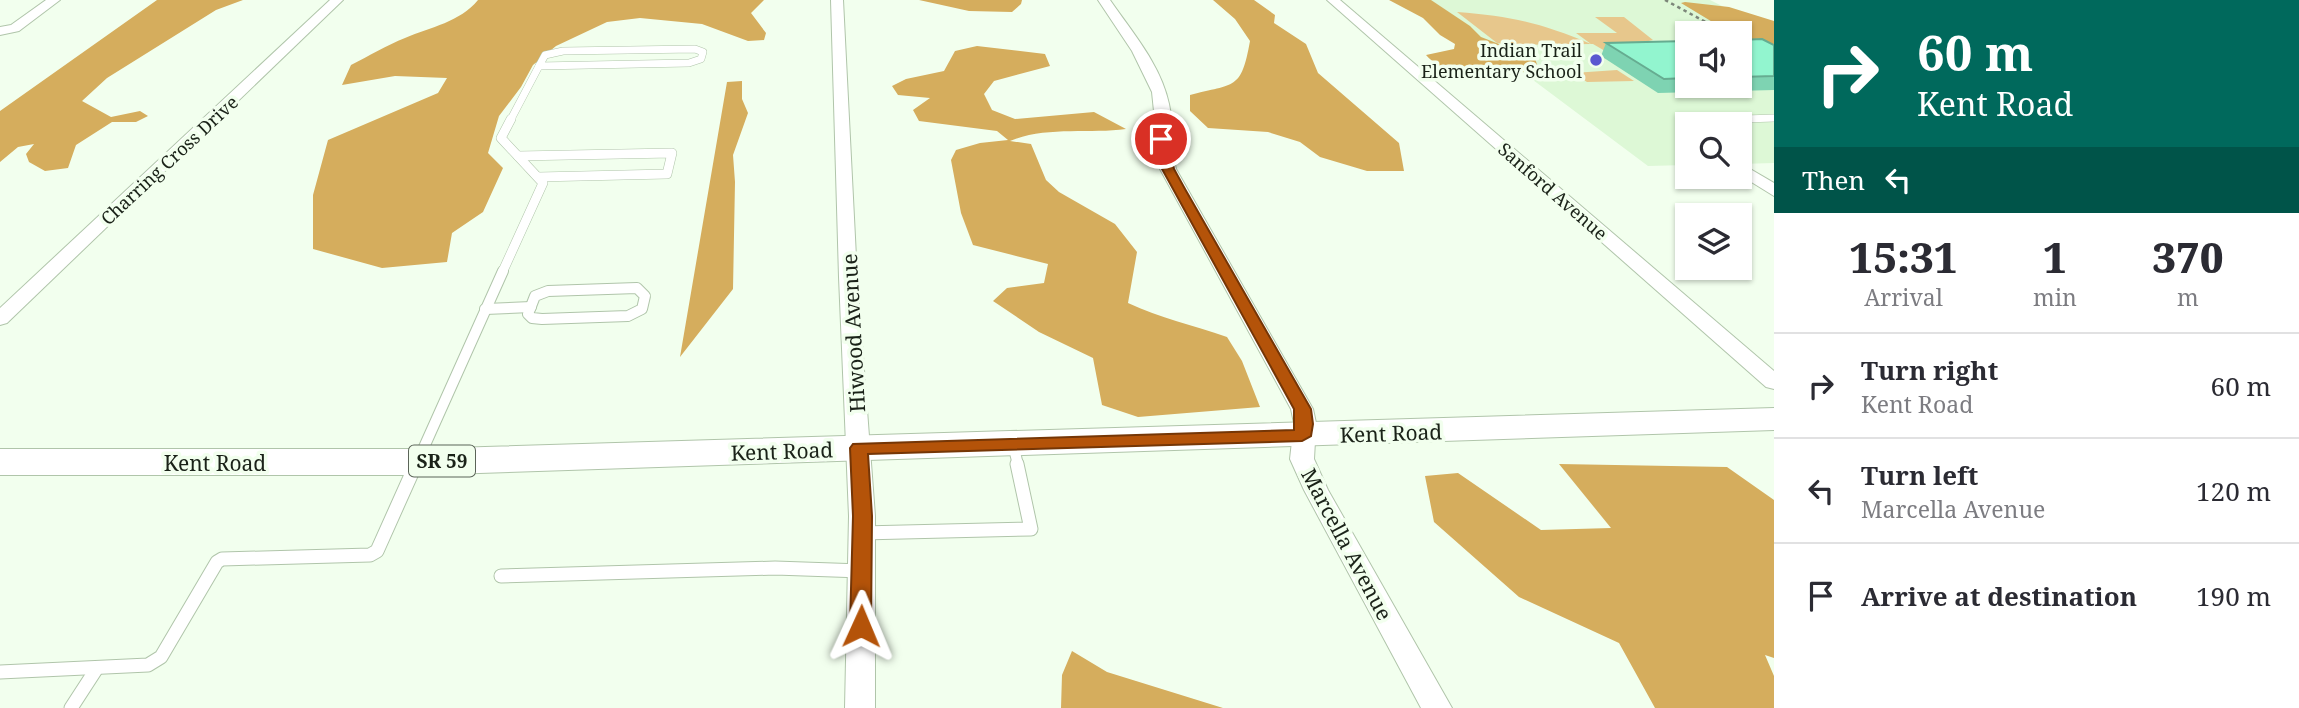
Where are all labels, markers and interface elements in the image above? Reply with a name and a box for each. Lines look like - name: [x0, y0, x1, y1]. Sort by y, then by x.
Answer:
- text: 60 m: [1917, 19, 2033, 85]
- map controls: [1675, 21, 1752, 280]
- button: sound: [1675, 21, 1752, 98]
- icon: right: [1802, 28, 1893, 119]
- place label: Indian Trail Elementary School: [1421, 38, 1582, 83]
- marker: Indian Trail Elementary School: [1588, 52, 1604, 68]
- text: Kent Road: [1917, 82, 2073, 125]
- street label: Charring Cross Drive: [95, 90, 243, 230]
- pin: [1131, 109, 1191, 169]
- button: search: [1675, 112, 1752, 189]
- icon: arrive: [1142, 120, 1180, 158]
- street label: Sanford Avenue: [1493, 137, 1613, 245]
- icon: left: [1879, 161, 1917, 199]
- text: Then: [1802, 162, 1865, 198]
- button: layers: [1675, 203, 1752, 280]
- text: 15:31: [1849, 228, 1958, 285]
- text: 1: [2043, 228, 2067, 285]
- text: 370: [2152, 228, 2224, 285]
- street label: Hiwood Avenue: [835, 253, 871, 413]
- text: Arrival: [1864, 281, 1943, 313]
- text: min: [2033, 281, 2077, 313]
- text: m: [2177, 281, 2199, 313]
- text: Turn right: [1861, 352, 1998, 388]
- icon: right: [1802, 367, 1840, 405]
- text: 60 m: [2211, 368, 2271, 404]
- text: Kent Road: [1861, 388, 1973, 420]
- street label: Kent Road: [1339, 417, 1443, 449]
- street label: Kent Road: [730, 435, 834, 467]
- road number: SR 59: [409, 446, 475, 476]
- street label: Kent Road: [164, 449, 266, 477]
- text: Turn left: [1861, 457, 1978, 493]
- street label: Marcella Avenue: [1295, 463, 1399, 625]
- icon: left: [1802, 472, 1840, 510]
- text: 120 m: [2196, 473, 2271, 509]
- text: Marcella Avenue: [1861, 493, 2045, 525]
- icon: arrive: [1802, 577, 1840, 615]
- text: Arrive at destination: [1861, 578, 2137, 614]
- text: 190 m: [2196, 578, 2271, 614]
- position arrow: [824, 589, 898, 663]

